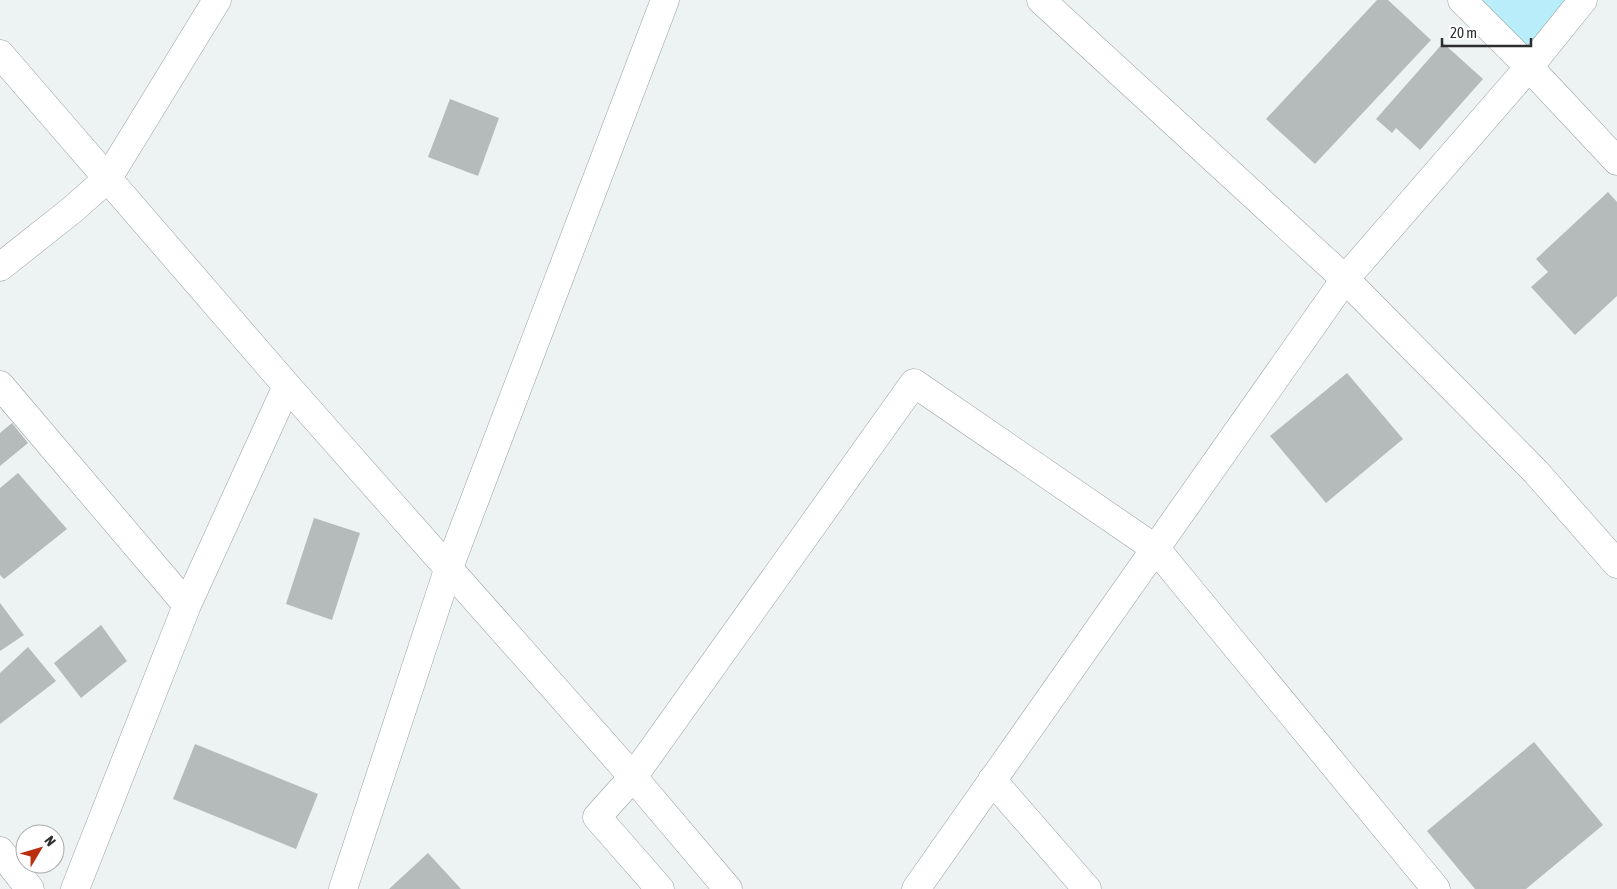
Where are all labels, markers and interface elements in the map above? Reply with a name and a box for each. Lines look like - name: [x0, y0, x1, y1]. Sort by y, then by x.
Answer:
- scale bar: [1442, 15, 1531, 47]
- text: 20 m: [1450, 24, 1477, 41]
- north arrow: [15, 824, 65, 874]
- text: N: [41, 833, 59, 849]

